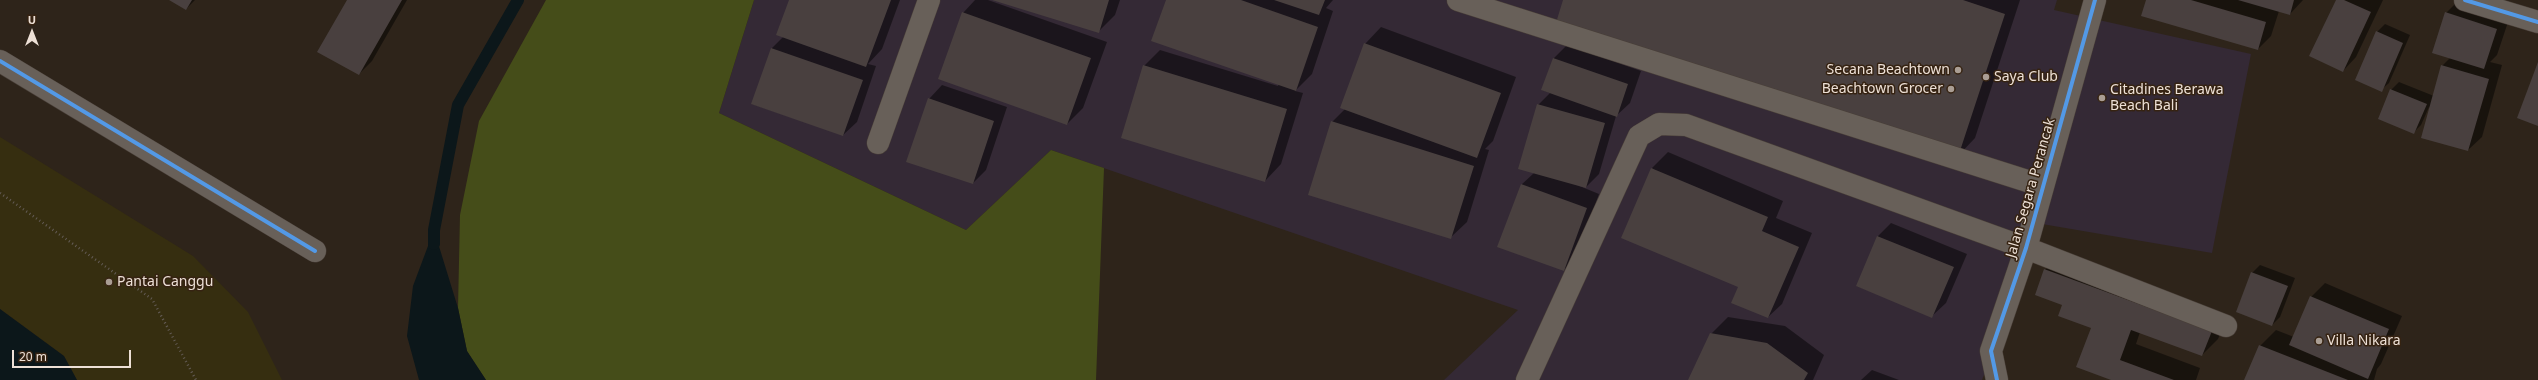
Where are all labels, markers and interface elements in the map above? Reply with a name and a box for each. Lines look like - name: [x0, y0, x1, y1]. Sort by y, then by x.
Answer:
- north arrow: [12, 12, 52, 52]
- text: U: [28, 12, 36, 27]
- place label: Secana Beachtown: [1827, 62, 1950, 78]
- marker: Secana Beachtown: [1953, 65, 1963, 75]
- place label: Saya Club: [1994, 69, 2058, 85]
- marker: Saya Club: [1981, 72, 1991, 82]
- place label: Beachtown Grocer: [1822, 81, 1943, 97]
- place label: Citadines Berawa Beach Bali: [2110, 82, 2224, 114]
- marker: Beachtown Grocer: [1946, 84, 1956, 94]
- marker: Citadines Berawa Beach Bali: [2097, 93, 2107, 103]
- street label: Jalan Segara Perancak: [2003, 116, 2059, 260]
- place label: Pantai Canggu: [117, 274, 213, 290]
- marker: Pantai Canggu: [104, 277, 114, 287]
- place label: Villa Nikara: [2327, 333, 2401, 349]
- marker: Villa Nikara: [2314, 336, 2324, 346]
- scale bar: [14, 342, 133, 368]
- text: 20 m: [19, 348, 47, 365]

